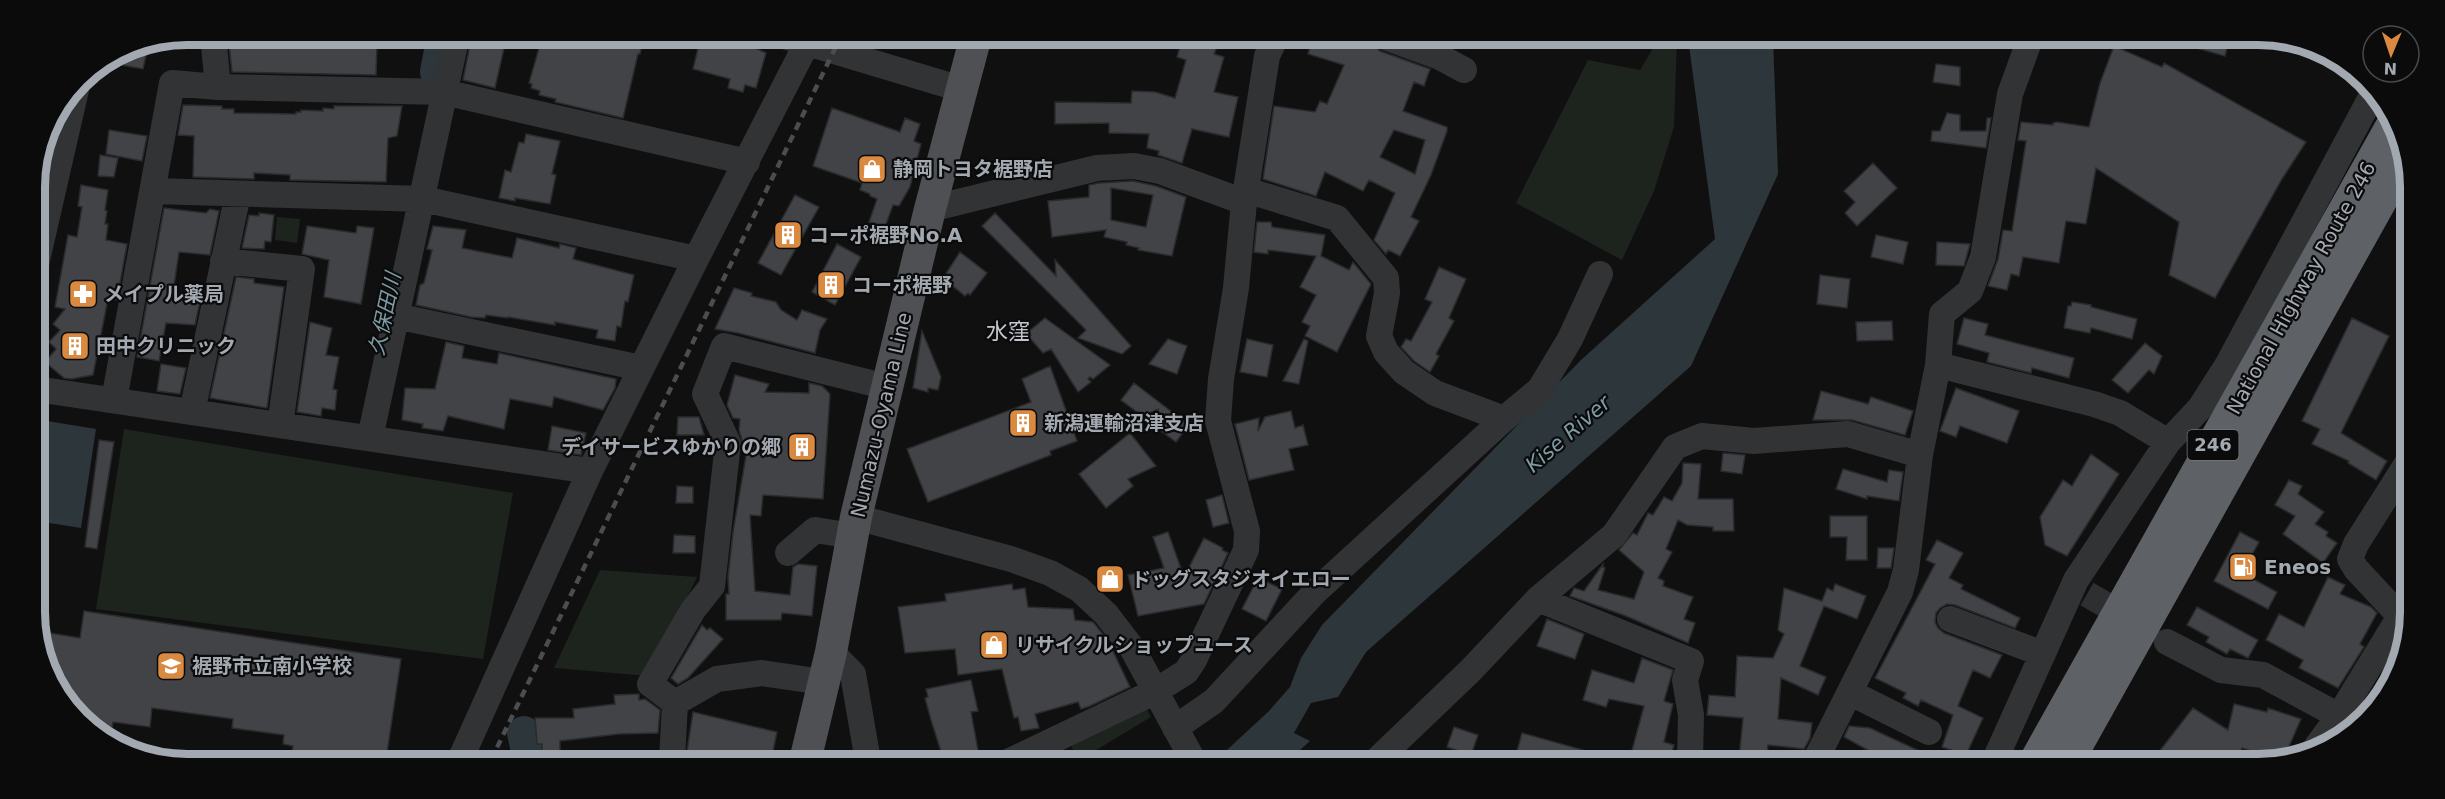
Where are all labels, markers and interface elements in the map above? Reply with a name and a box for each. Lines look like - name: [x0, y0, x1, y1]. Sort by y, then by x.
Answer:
- north arrow: [2361, 24, 2421, 84]
- text: N: [2383, 59, 2398, 78]
- shop icon: 静岡トヨタ裾野店: [856, 153, 888, 185]
- place label: 静岡トヨタ裾野店: [893, 157, 1053, 181]
- street label: National Highway Route 246: [2221, 158, 2381, 418]
- building icon: コーポ裾野No.A: [772, 219, 804, 251]
- place label: コーポ裾野No.A: [809, 223, 963, 247]
- water label: 久保田川: [365, 268, 406, 358]
- building icon: コーポ裾野: [815, 269, 847, 301]
- place label: コーポ裾野: [852, 273, 952, 297]
- pharmacy icon: メイプル薬局: [67, 278, 99, 310]
- place label: メイプル薬局: [104, 282, 224, 306]
- street label: Numazu-Oyama Line: [846, 310, 916, 520]
- district label: 水窪: [986, 319, 1030, 344]
- building icon: 田中クリニック: [59, 330, 91, 362]
- place label: 田中クリニック: [96, 334, 236, 358]
- water label: Kise River: [1521, 390, 1616, 477]
- building icon: 新潟運輸沼津支店: [1007, 407, 1039, 439]
- place label: 新潟運輸沼津支店: [1044, 411, 1204, 435]
- road number: 246: [2188, 430, 2238, 460]
- building icon: デイサービスゆかりの郷: [786, 431, 818, 463]
- place label: デイサービスゆかりの郷: [561, 435, 781, 459]
- fuel station icon: Eneos: [2227, 551, 2259, 583]
- place label: Eneos: [2264, 555, 2331, 579]
- shop icon: ドッグスタジオイエロー: [1094, 563, 1126, 595]
- place label: ドッグスタジオイエロー: [1131, 567, 1351, 591]
- shop icon: リサイクルショップユース: [978, 629, 1010, 661]
- place label: リサイクルショップユース: [1015, 633, 1253, 657]
- school or university icon: 裾野市立南小学校: [155, 650, 187, 682]
- place label: 裾野市立南小学校: [192, 654, 352, 678]

